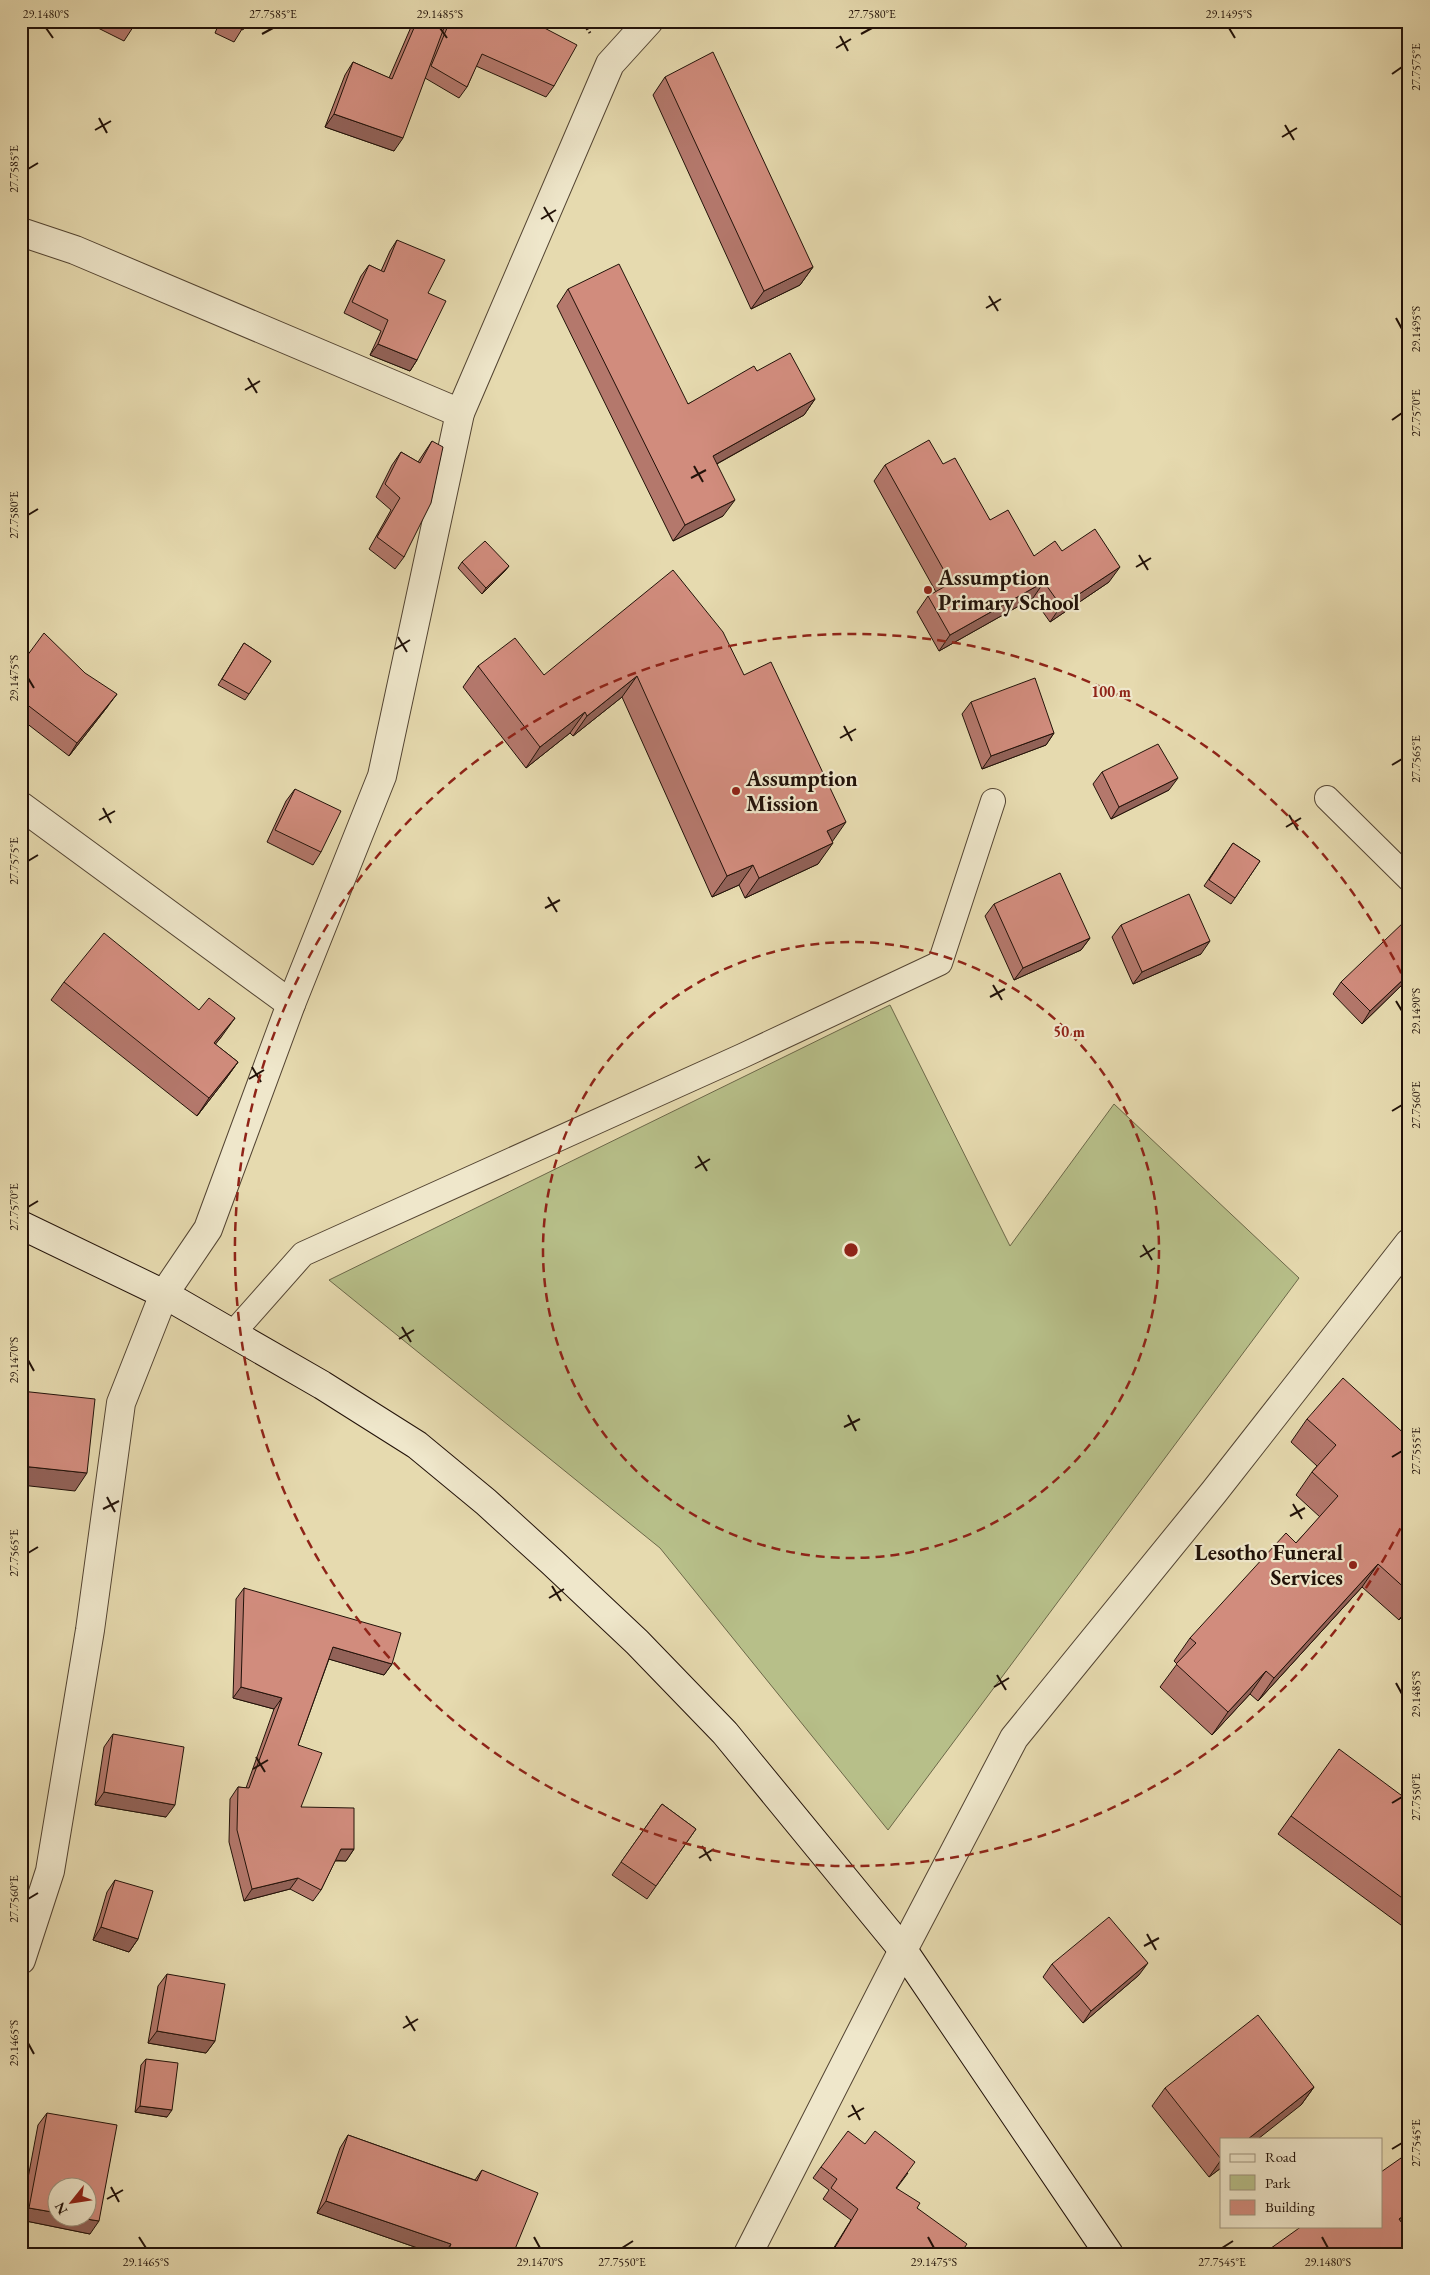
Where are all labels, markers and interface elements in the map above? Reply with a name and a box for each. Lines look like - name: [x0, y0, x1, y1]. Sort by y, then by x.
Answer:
- text: 29.1480°S: [23, 6, 70, 22]
- text: 27.7585°E: [249, 6, 297, 22]
- text: 29.1485°S: [417, 6, 464, 22]
- text: 27.7580°E: [848, 6, 896, 22]
- text: 29.1495°S: [1206, 6, 1253, 22]
- text: 27.7575°E: [1408, 43, 1424, 91]
- text: 27.7585°E: [6, 145, 22, 193]
- text: 29.1495°S: [1408, 305, 1424, 352]
- text: 27.7570°E: [1408, 389, 1424, 437]
- text: 27.7580°E: [6, 491, 22, 539]
- place label: Assumption Primary School: [937, 563, 1080, 617]
- marker: Assumption Primary School: [922, 584, 934, 596]
- text: 29.1475°S: [6, 654, 22, 701]
- text: 100 m: [1091, 682, 1131, 701]
- text: 27.7565°E: [1408, 735, 1424, 783]
- place label: Assumption Mission: [745, 764, 858, 818]
- marker: Assumption Mission: [730, 785, 742, 797]
- text: 27.7575°E: [6, 837, 22, 885]
- text: 29.1490°S: [1408, 987, 1424, 1034]
- text: 50 m: [1053, 1022, 1085, 1041]
- text: 27.7560°E: [1408, 1081, 1424, 1129]
- text: 27.7570°E: [6, 1183, 22, 1231]
- centre of rings: [842, 1241, 860, 1259]
- text: 29.1470°S: [6, 1336, 22, 1383]
- text: 27.7555°E: [1408, 1427, 1424, 1475]
- text: 27.7565°E: [6, 1529, 22, 1577]
- place label: Lesotho Funeral Services: [1195, 1538, 1343, 1592]
- marker: Lesotho Funeral Services: [1347, 1559, 1359, 1571]
- text: 29.1485°S: [1408, 1670, 1424, 1717]
- text: 27.7550°E: [1408, 1773, 1424, 1821]
- text: 27.7560°E: [6, 1875, 22, 1923]
- text: 29.1465°S: [6, 2019, 22, 2066]
- text: 27.7545°E: [1408, 2119, 1424, 2167]
- legend: [1220, 2138, 1382, 2228]
- text: Road: [1265, 2147, 1297, 2166]
- text: Park: [1265, 2173, 1292, 2192]
- north arrow: [48, 2178, 98, 2228]
- text: Building: [1265, 2197, 1315, 2216]
- text: N: [50, 2199, 71, 2218]
- text: 29.1465°S: [123, 2254, 170, 2270]
- text: 29.1470°S: [517, 2254, 564, 2270]
- text: 27.7550°E: [598, 2254, 646, 2270]
- text: 29.1475°S: [911, 2254, 958, 2270]
- text: 27.7545°E: [1198, 2254, 1246, 2270]
- text: 29.1480°S: [1305, 2254, 1352, 2270]

